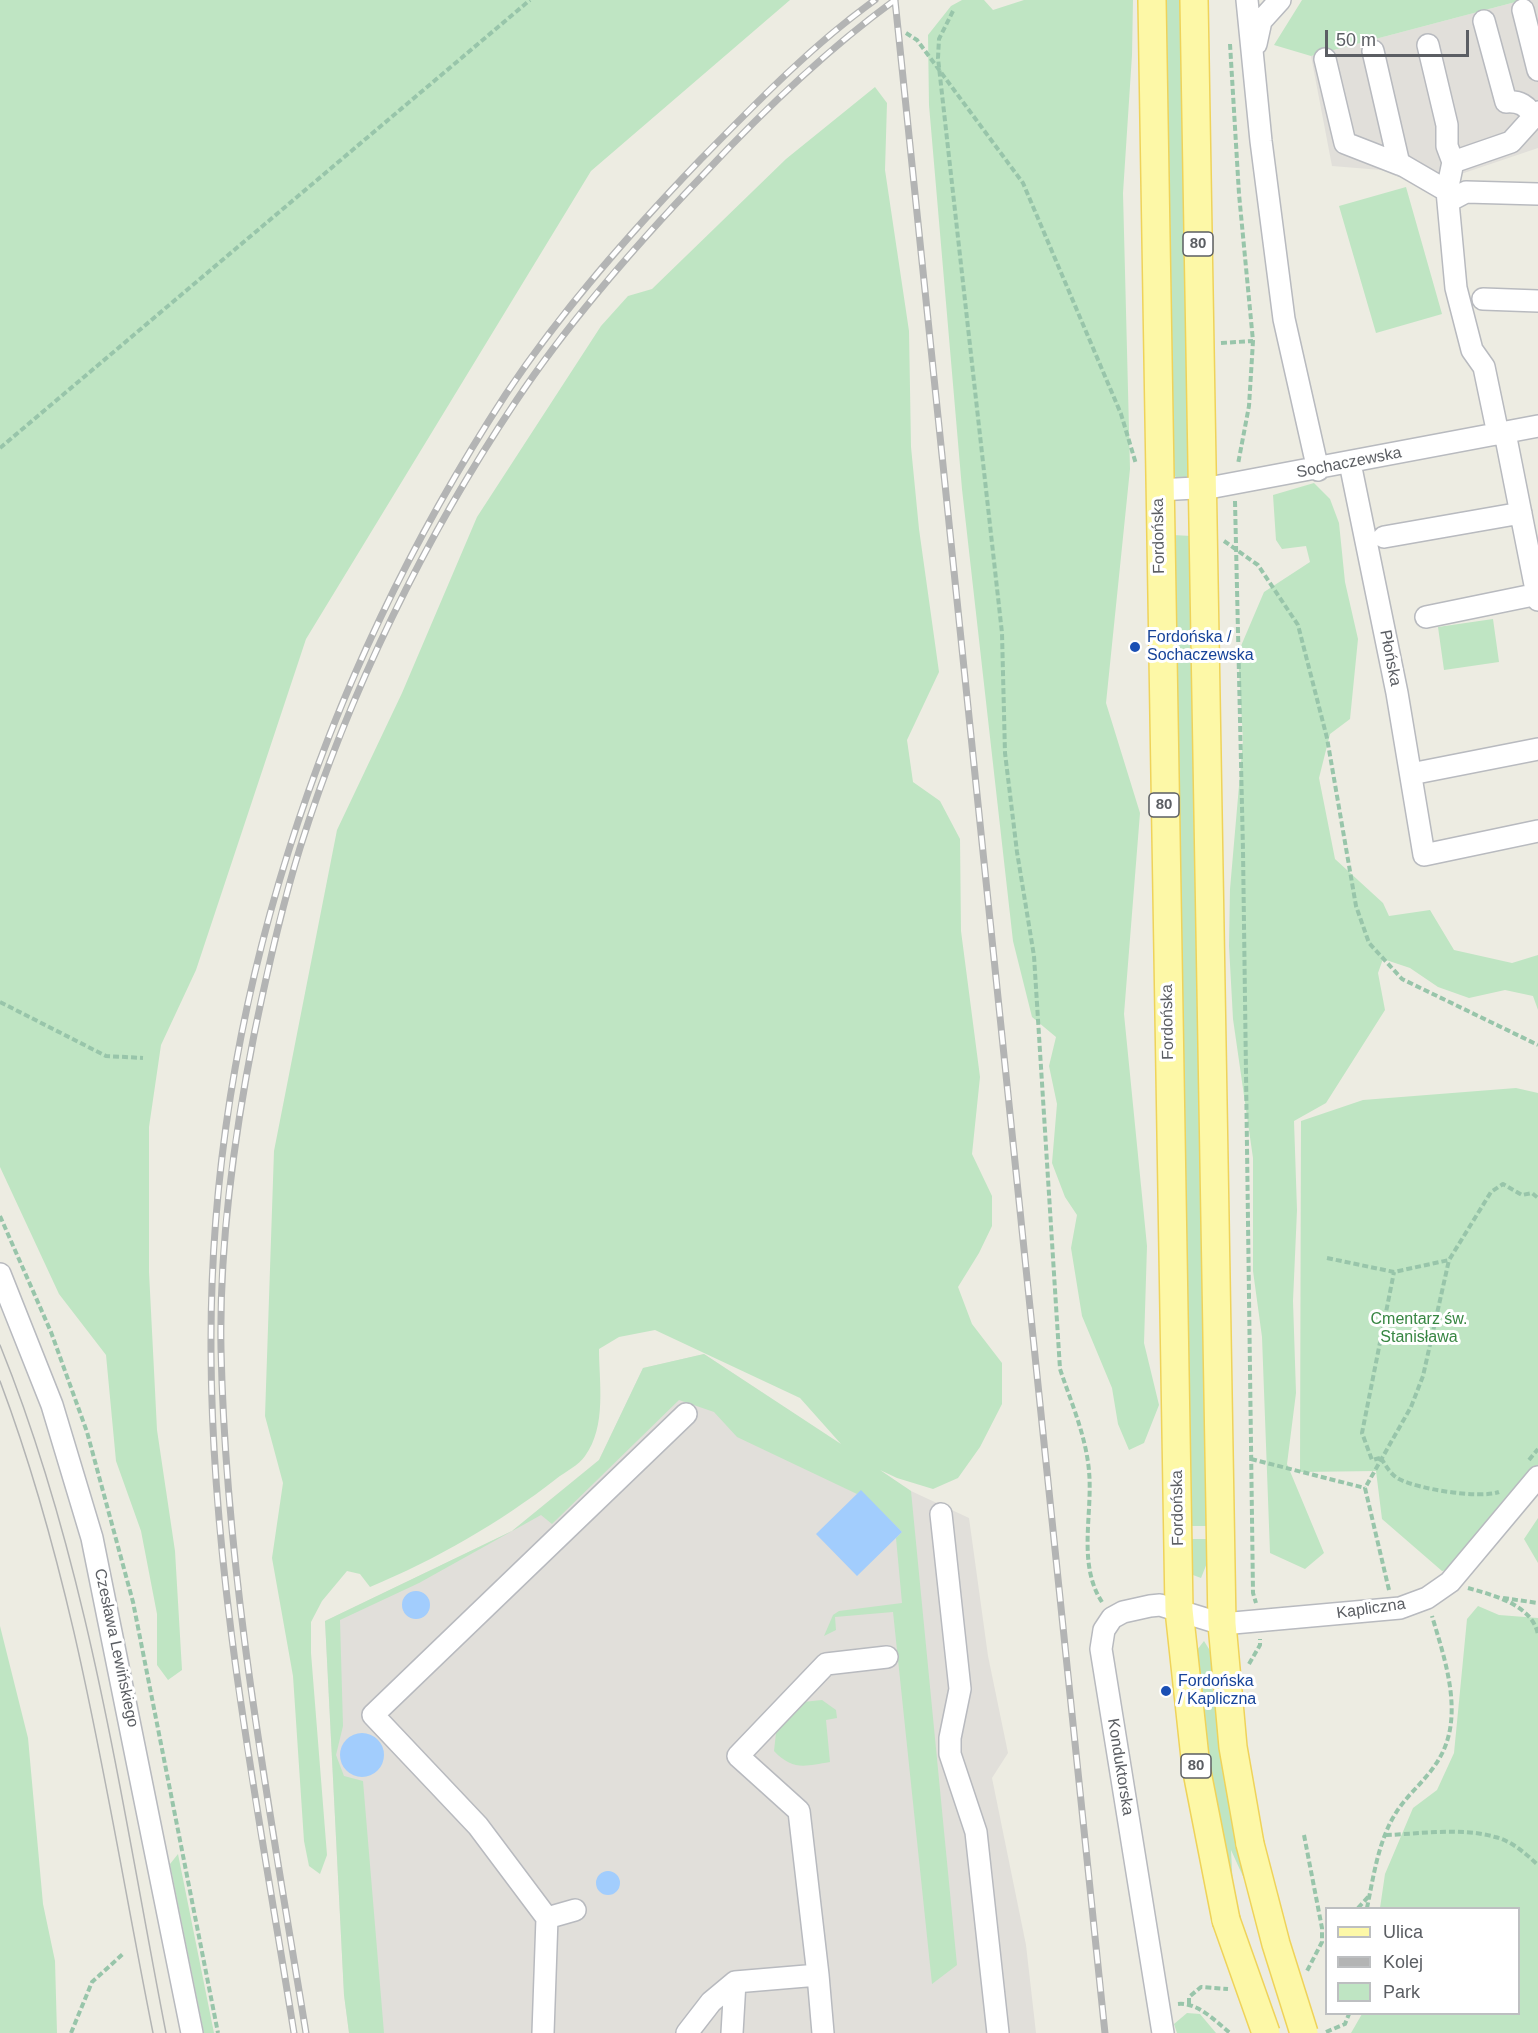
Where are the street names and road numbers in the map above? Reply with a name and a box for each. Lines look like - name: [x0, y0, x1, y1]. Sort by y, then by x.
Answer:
- road number: 80: [1183, 232, 1213, 256]
- street label: Sochaczewska: [1295, 443, 1403, 483]
- street label: Fordońska: [1149, 498, 1169, 574]
- street label: Płońska: [1375, 628, 1405, 688]
- road number: 80: [1149, 793, 1179, 817]
- street label: Fordońska: [1158, 984, 1178, 1060]
- street label: Fordońska: [1168, 1470, 1188, 1546]
- street label: Czesława Lewińskiego: [90, 1567, 142, 1729]
- street label: Kapliczna: [1335, 1595, 1407, 1623]
- street label: Konduktorska: [1103, 1717, 1137, 1817]
- road number: 80: [1181, 1754, 1211, 1778]

